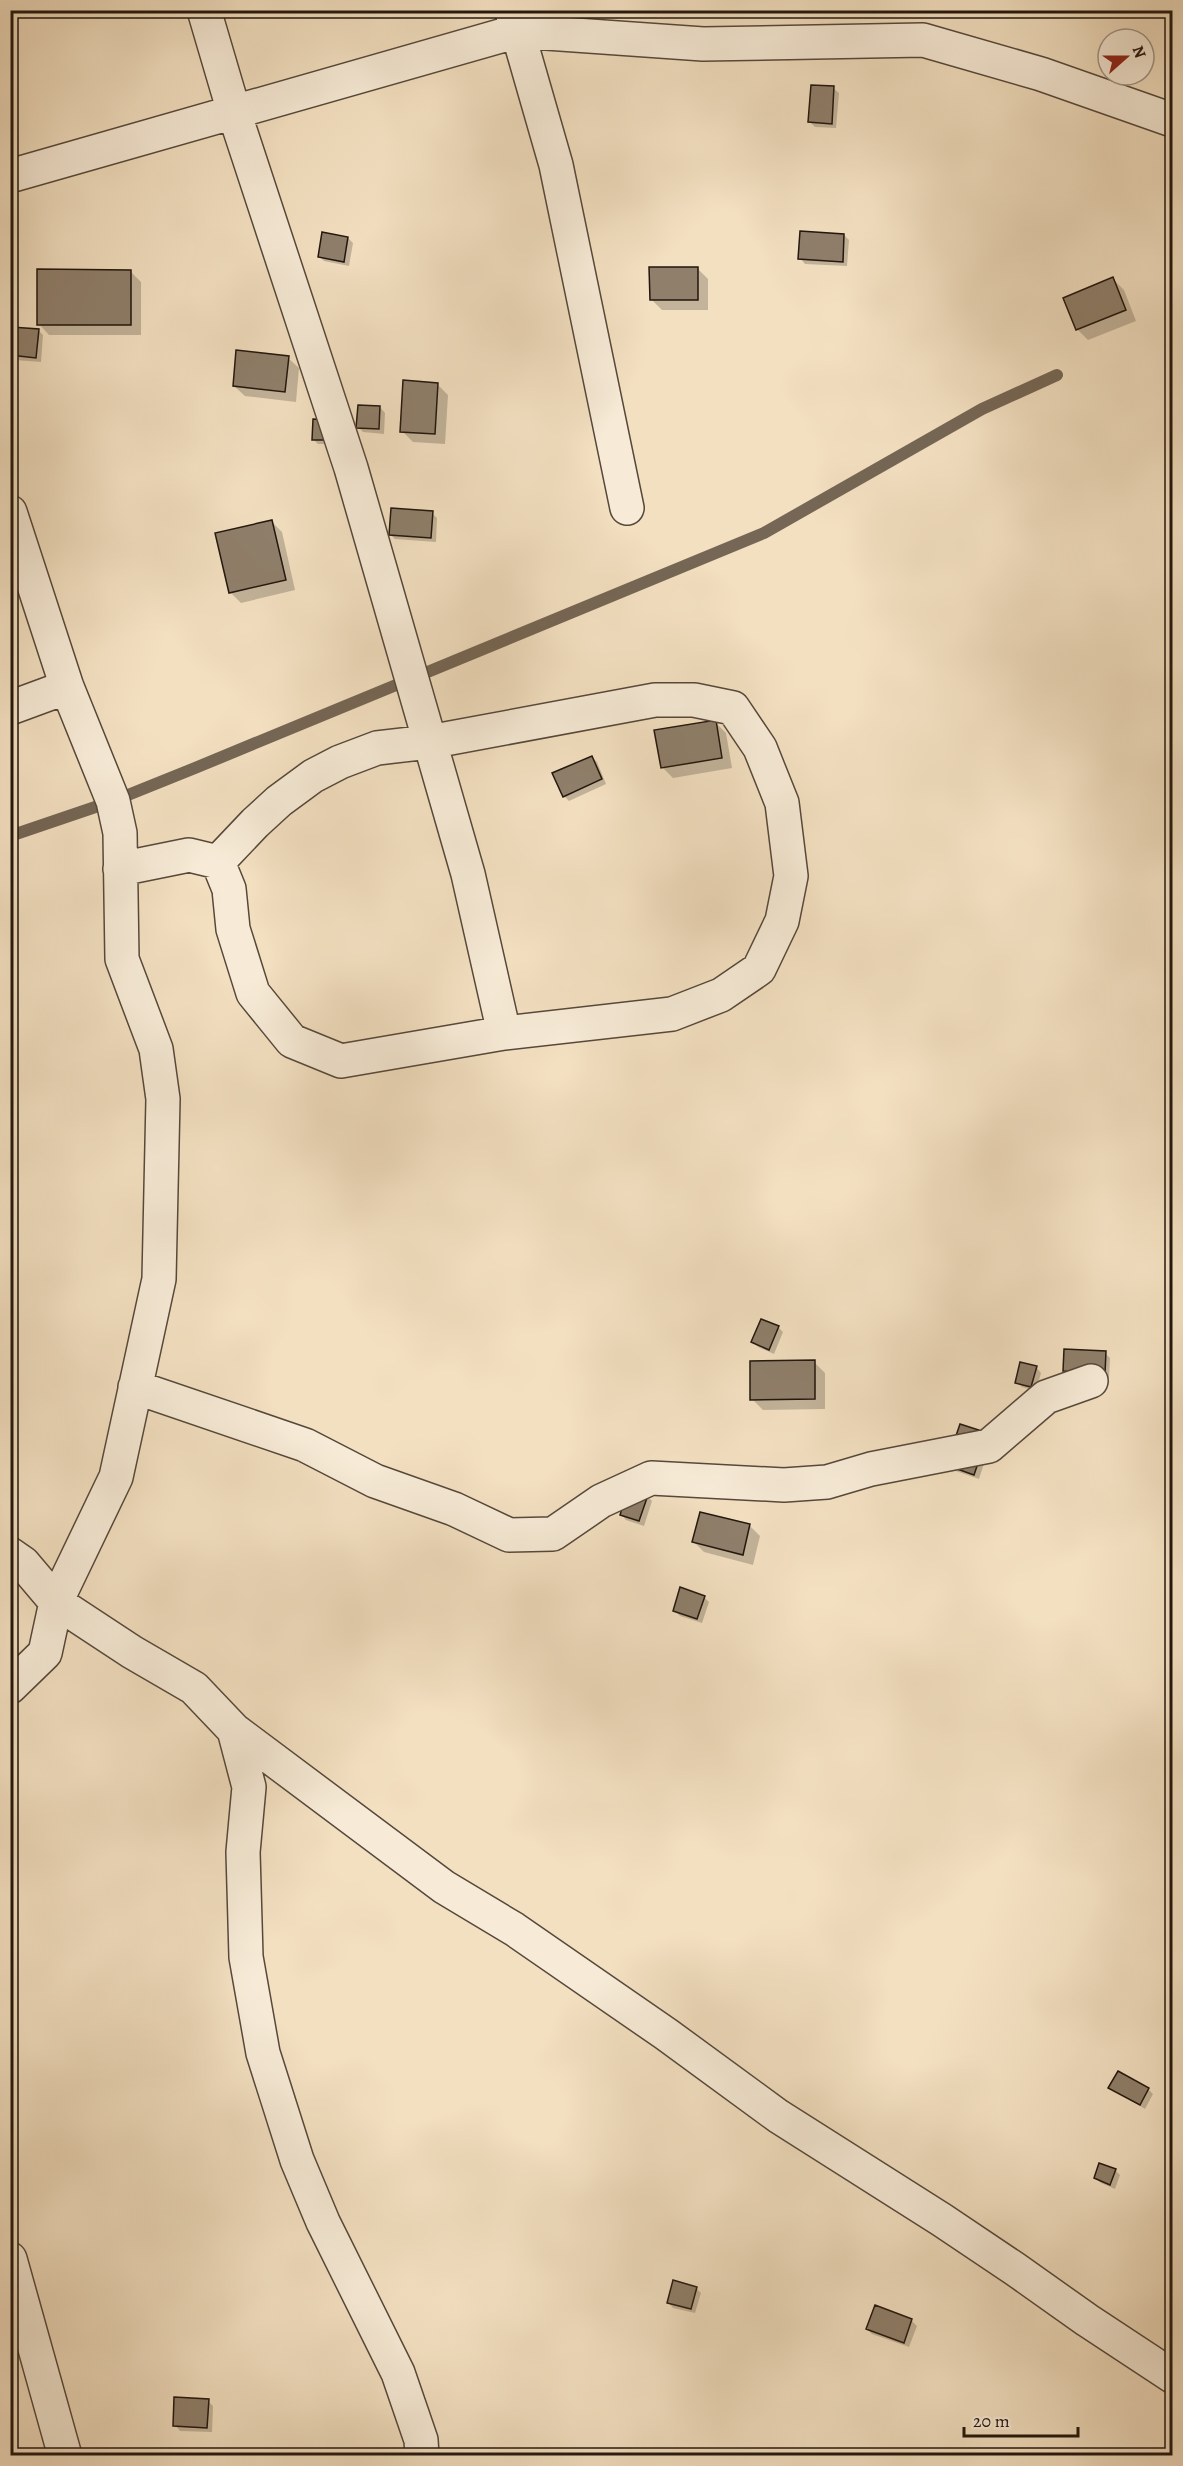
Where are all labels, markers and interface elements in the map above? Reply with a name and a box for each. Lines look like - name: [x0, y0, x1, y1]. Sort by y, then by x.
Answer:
- north arrow: [1096, 27, 1156, 87]
- text: N: [1127, 43, 1152, 62]
- scale bar: [964, 2400, 1078, 2438]
- text: 20 m: [973, 2409, 1010, 2433]

